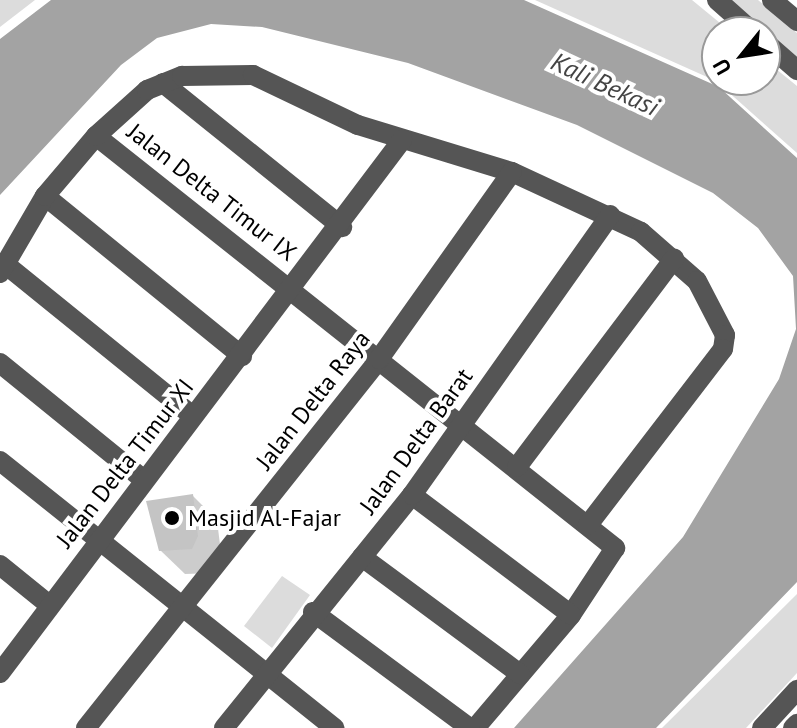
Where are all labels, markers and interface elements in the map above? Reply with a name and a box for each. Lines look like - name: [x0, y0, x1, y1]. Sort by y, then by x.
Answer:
- north arrow: [701, 16, 781, 96]
- water label: Kali Bekasi: [546, 46, 664, 122]
- text: U: [706, 54, 738, 80]
- street label: Jalan Delta Timur IX: [121, 117, 303, 267]
- street label: Jalan Delta Raya: [250, 325, 376, 475]
- street label: Jalan Delta Barat: [354, 363, 478, 519]
- street label: Jalan Delta Timur XI: [50, 372, 200, 554]
- place label: Masjid Al-Fajar: [188, 504, 342, 532]
- marker: Masjid Al-Fajar: [163, 509, 181, 527]

